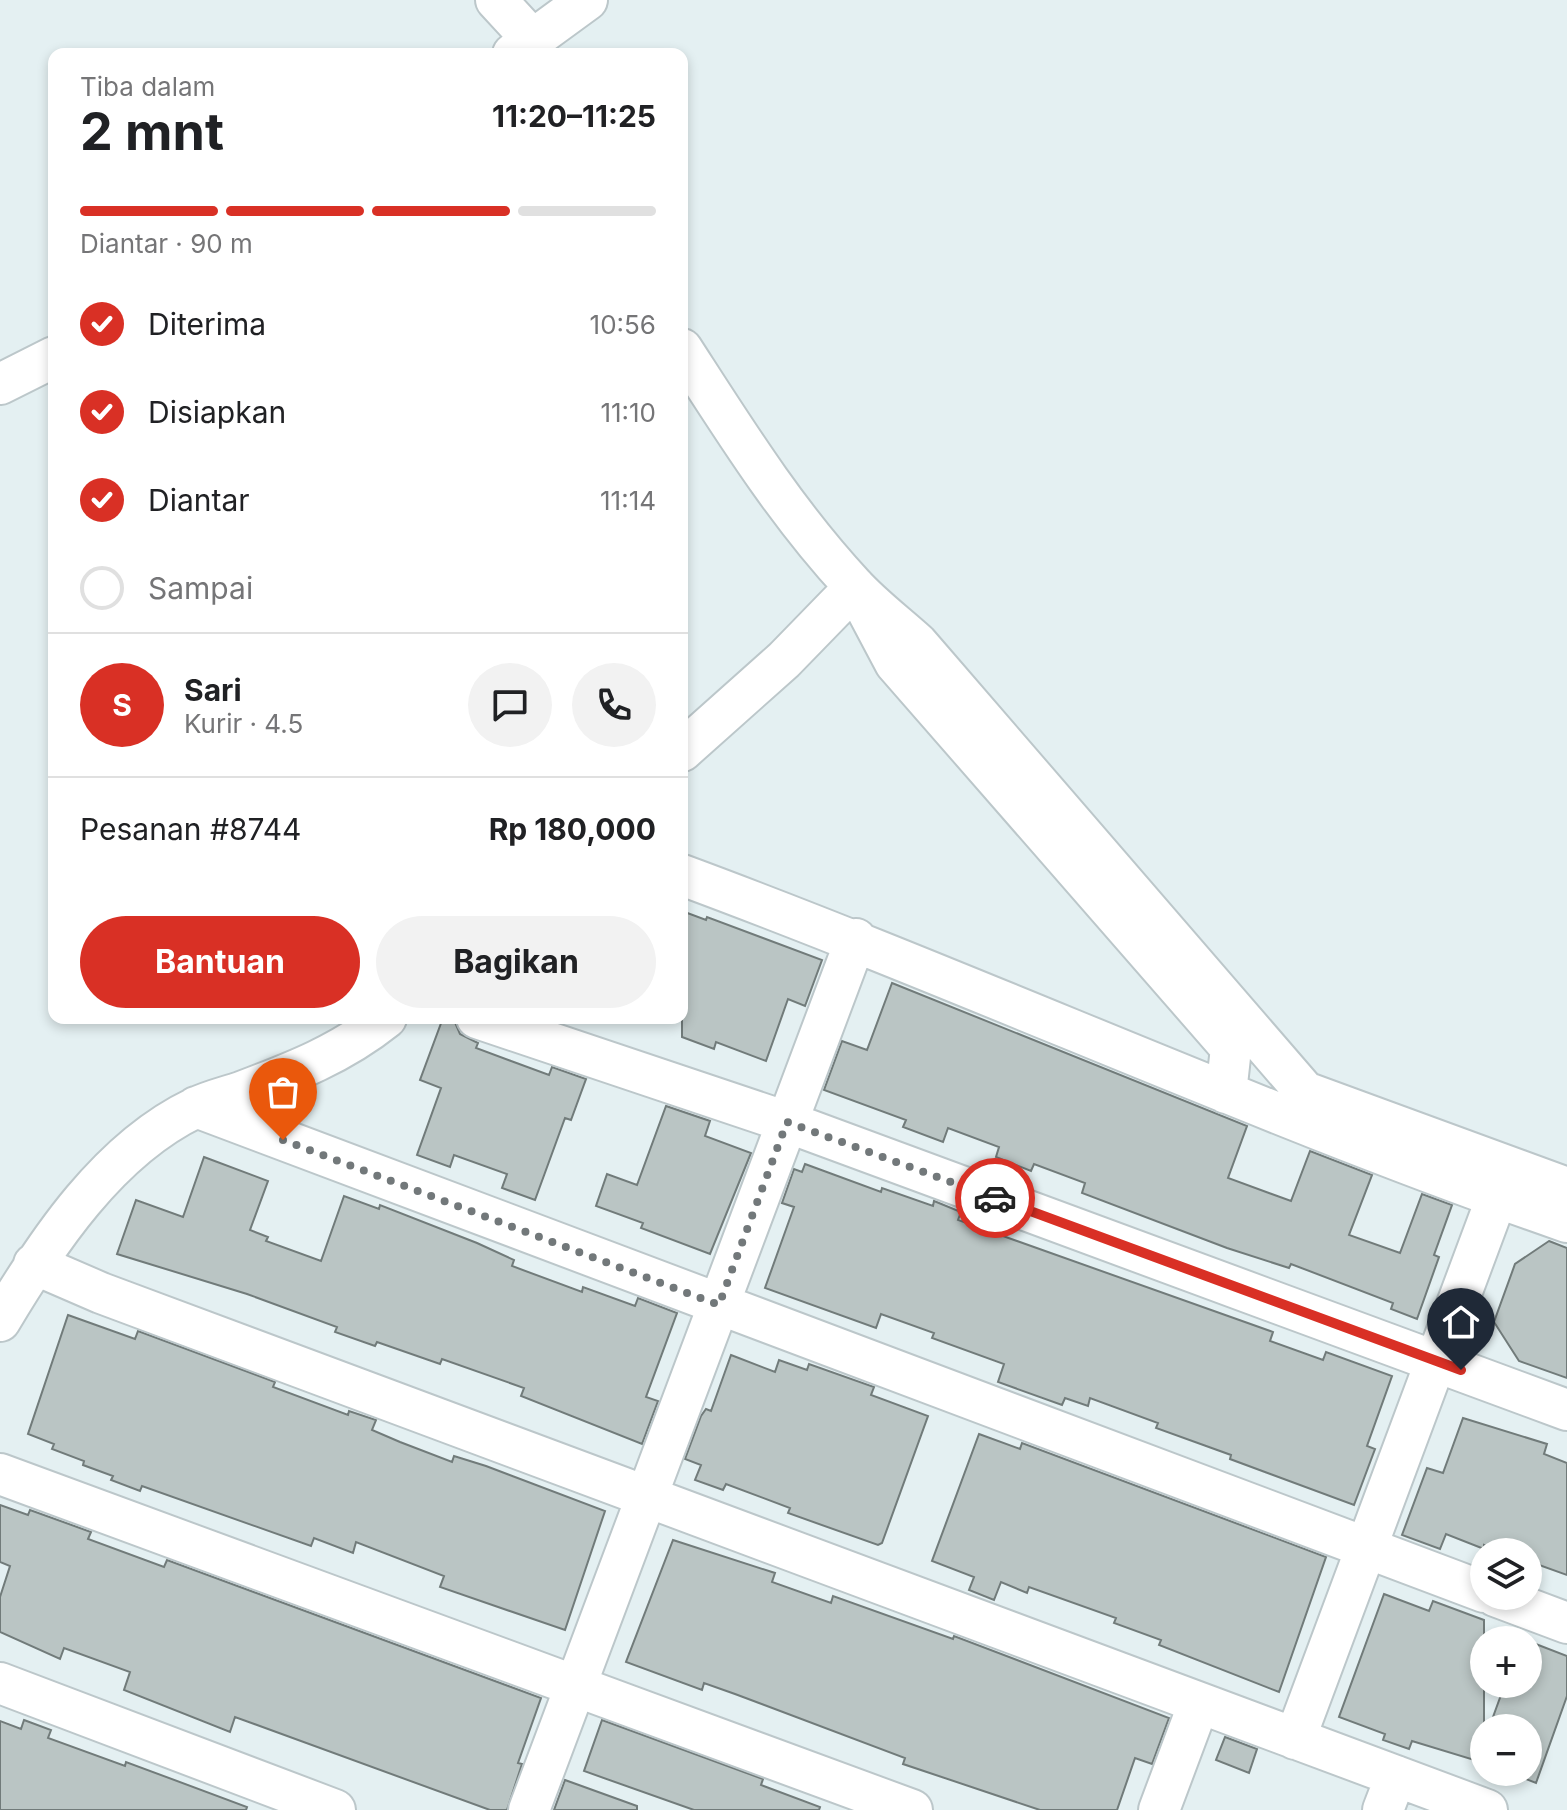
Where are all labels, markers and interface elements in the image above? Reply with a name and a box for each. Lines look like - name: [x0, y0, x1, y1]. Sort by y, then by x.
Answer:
- text: Tiba dalam: [80, 71, 215, 102]
- text: 11:20–11:25: [492, 98, 656, 134]
- text: 2 mnt: [80, 100, 224, 163]
- text: Diantar · 90 m: [80, 228, 253, 259]
- icon: check: [80, 302, 124, 346]
- text: Diterima: [148, 306, 266, 342]
- text: 10:56: [590, 309, 656, 340]
- icon: check: [80, 390, 124, 434]
- text: Disiapkan: [148, 394, 286, 430]
- text: 11:10: [600, 397, 656, 428]
- icon: check: [80, 478, 124, 522]
- text: Diantar: [148, 482, 250, 518]
- text: 11:14: [600, 485, 656, 516]
- text: Sampai: [148, 570, 253, 606]
- button: chat: [468, 663, 552, 747]
- button: phone: [572, 663, 656, 747]
- text: Sari: [184, 672, 242, 708]
- text: S: [112, 687, 132, 723]
- text: Kurir · 4.5: [184, 708, 303, 739]
- text: Pesanan #8744: [80, 811, 301, 847]
- text: Rp 180,000: [489, 811, 656, 847]
- button: Bantuan: [80, 916, 360, 1008]
- button: Bagikan: [376, 916, 656, 1008]
- pin: [249, 1058, 317, 1140]
- icon: bag: [261, 1070, 305, 1114]
- courier: [955, 1158, 1035, 1238]
- icon: car: [973, 1176, 1017, 1220]
- pin: [1427, 1288, 1495, 1370]
- icon: home: [1439, 1300, 1483, 1344]
- map controls: [1470, 1538, 1542, 1786]
- button: layers: [1470, 1538, 1542, 1610]
- button: +: [1470, 1626, 1542, 1698]
- button: −: [1470, 1714, 1542, 1786]

